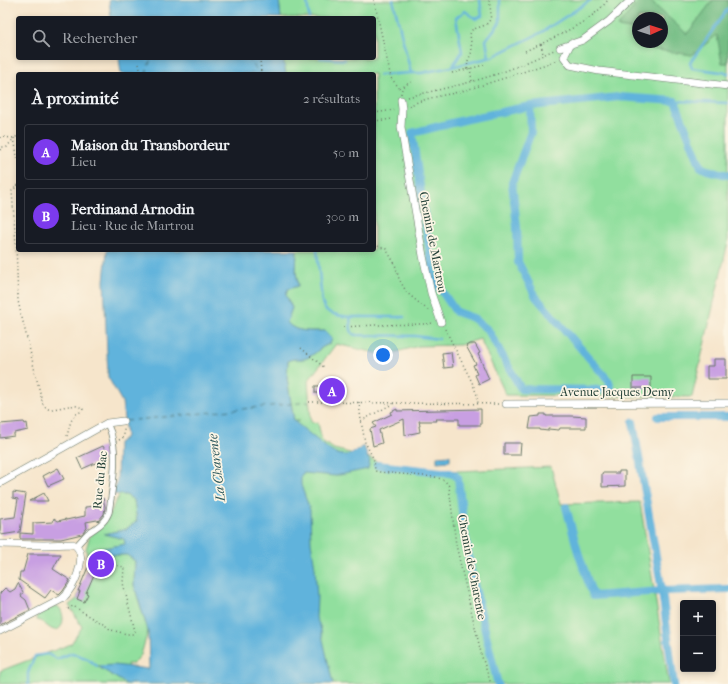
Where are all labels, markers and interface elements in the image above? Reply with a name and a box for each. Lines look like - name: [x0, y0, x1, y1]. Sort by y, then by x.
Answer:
- north arrow: [632, 12, 668, 48]
- search box: [16, 16, 376, 60]
- icon: search: [30, 27, 52, 49]
- text: Rechercher: [62, 29, 137, 47]
- text: À proximité: [32, 88, 119, 108]
- text: 2 résultats: [303, 91, 360, 106]
- text: Maison du Transbordeur: [71, 136, 230, 154]
- text: A: [42, 145, 50, 160]
- text: 50 m: [333, 145, 359, 160]
- text: Lieu: [71, 154, 96, 169]
- street label: Chemin de Martrou: [416, 190, 450, 294]
- text: Ferdinand Arnodin: [71, 200, 195, 218]
- text: B: [42, 209, 50, 224]
- text: 300 m: [326, 209, 359, 224]
- text: Lieu · Rue de Martrou: [71, 218, 194, 233]
- your location: [373, 345, 393, 365]
- pin: A: [319, 376, 345, 406]
- street label: Avenue Jacques Demy: [559, 385, 674, 399]
- water label: La Charente: [205, 433, 228, 504]
- street label: Rue du Bac: [90, 450, 110, 510]
- street label: Chemin de Charente: [455, 513, 489, 621]
- pin: B: [88, 549, 114, 579]
- map controls: [680, 600, 716, 672]
- button: +: [680, 600, 716, 636]
- button: −: [680, 636, 716, 672]

